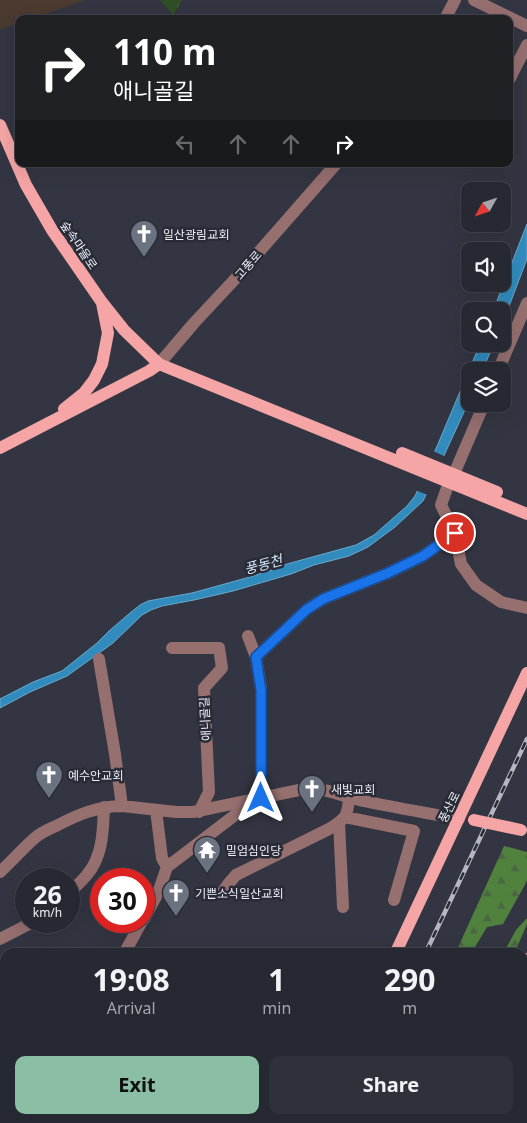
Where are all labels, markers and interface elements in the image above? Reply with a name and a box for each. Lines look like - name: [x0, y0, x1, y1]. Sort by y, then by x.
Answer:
- text: 110 m: [113, 28, 216, 75]
- icon: right: [30, 35, 95, 100]
- text: 애니골길: [113, 75, 194, 105]
- icon: left: [171, 130, 199, 158]
- icon: ahead: [224, 130, 252, 158]
- icon: ahead: [277, 130, 305, 158]
- icon: right: [330, 130, 358, 158]
- north arrow: [461, 182, 511, 232]
- map controls: [461, 182, 511, 412]
- street label: 숲속마을로: [57, 217, 101, 273]
- church icon: 일산광림교회: [129, 219, 159, 258]
- place label: 일산광림교회: [163, 226, 229, 243]
- button: sound: [461, 242, 511, 292]
- street label: 고풍로: [231, 247, 265, 283]
- button: search: [461, 302, 511, 352]
- button: layers: [461, 362, 511, 412]
- pin: [434, 512, 476, 554]
- icon: arrive: [441, 519, 469, 547]
- water label: 풍동천: [242, 550, 285, 578]
- street label: 애니골길: [195, 696, 215, 742]
- church icon: 예수안교회: [34, 760, 64, 799]
- place label: 예수안교회: [68, 767, 123, 784]
- position arrow: [234, 771, 286, 823]
- church icon: 새빛교회: [297, 774, 327, 813]
- place label: 새빛교회: [331, 781, 375, 798]
- street label: 풍산로: [434, 788, 464, 826]
- temple icon: 밀엄심인당: [192, 835, 222, 874]
- place label: 밀엄심인당: [226, 842, 281, 859]
- speed limit sign: 30: [90, 868, 155, 933]
- text: 26: [33, 877, 62, 911]
- church icon: 기쁜소식일산교회: [161, 878, 191, 917]
- place label: 기쁜소식일산교회: [195, 885, 283, 902]
- text: km/h: [33, 904, 62, 921]
- text: 19:08: [93, 959, 170, 1000]
- text: 1: [268, 959, 285, 1000]
- text: 290: [384, 959, 435, 1000]
- text: Arrival: [107, 997, 156, 1019]
- text: min: [262, 997, 291, 1019]
- text: m: [402, 997, 417, 1019]
- button: Exit: [15, 1056, 259, 1114]
- button: Share: [269, 1056, 513, 1114]

